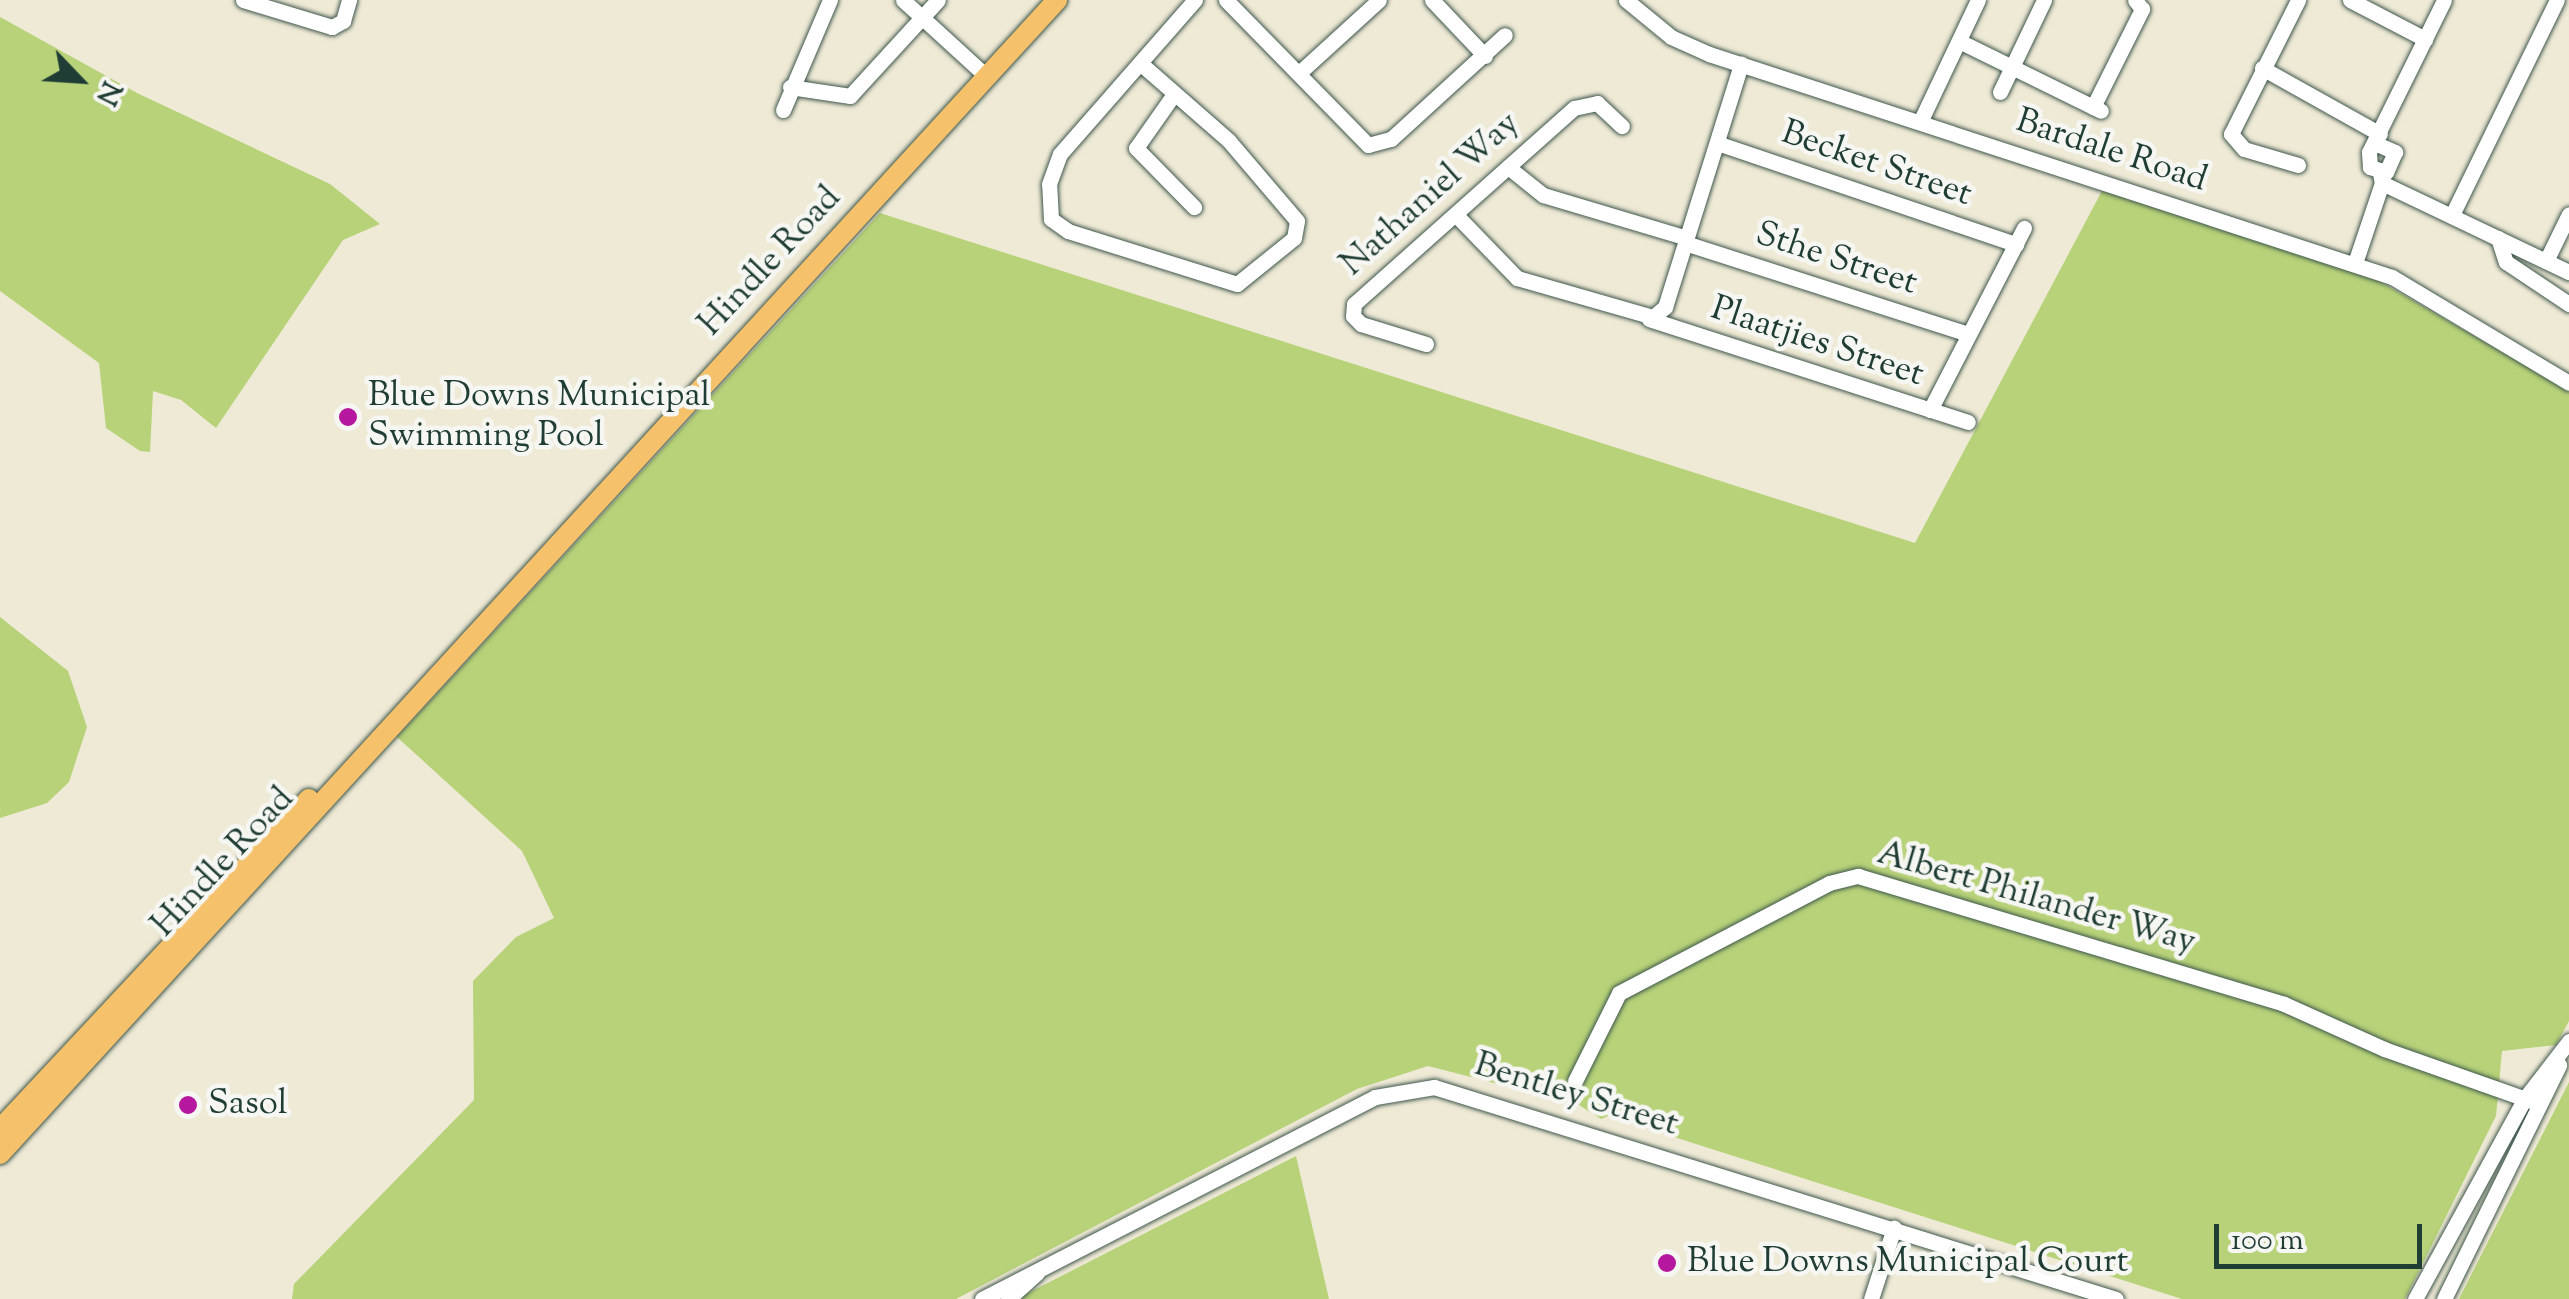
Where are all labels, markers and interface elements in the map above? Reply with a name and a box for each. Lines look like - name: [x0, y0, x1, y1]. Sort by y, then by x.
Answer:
- north arrow: [30, 30, 130, 130]
- text: N: [84, 74, 130, 111]
- street label: Bardale Road: [2010, 101, 2212, 203]
- street label: Nathaniel Way: [1333, 104, 1529, 286]
- street label: Becket Street: [1775, 113, 1977, 217]
- street label: Hindle Road: [691, 178, 851, 346]
- street label: Sthe Street: [1750, 214, 1922, 306]
- street label: Plaatjies Street: [1705, 289, 1929, 397]
- place label: Blue Downs Municipal Swimming Pool: [368, 376, 710, 458]
- marker: Blue Downs Municipal Swimming Pool: [337, 406, 359, 428]
- street label: Hindle Road: [144, 779, 304, 947]
- street label: Albert Philander Way: [1872, 833, 2200, 965]
- street label: Bentley Street: [1469, 1045, 1683, 1147]
- place label: Sasol: [208, 1084, 287, 1126]
- marker: Sasol: [177, 1094, 199, 1116]
- scale bar: [2219, 1204, 2426, 1266]
- text: 100 m: [2231, 1220, 2304, 1263]
- place label: Blue Downs Municipal Court: [1687, 1242, 2128, 1284]
- marker: Blue Downs Municipal Court: [1656, 1252, 1678, 1274]

